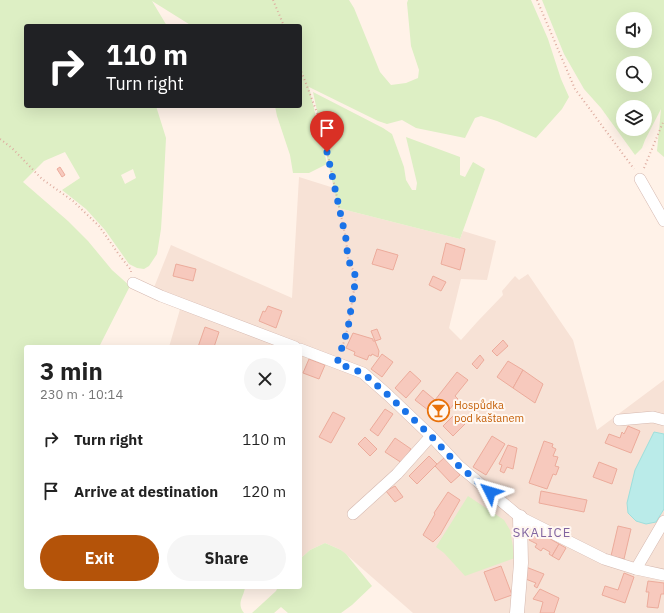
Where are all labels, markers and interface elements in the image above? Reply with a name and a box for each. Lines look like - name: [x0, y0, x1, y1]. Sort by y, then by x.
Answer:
- map controls: [616, 12, 652, 136]
- button: sound: [616, 12, 652, 48]
- text: 110 m: [106, 36, 188, 73]
- icon: right: [40, 40, 92, 92]
- button: search: [616, 56, 652, 92]
- text: Turn right: [106, 72, 184, 95]
- button: layers: [616, 100, 652, 136]
- pin: [310, 111, 344, 152]
- icon: arrive: [316, 117, 338, 139]
- text: 3 min: [40, 355, 103, 387]
- button: close: [244, 358, 286, 400]
- text: 230 m · 10:14: [40, 386, 123, 403]
- bar icon: Hospůdka pod kaštanem: [425, 398, 451, 424]
- place label: Hospůdka pod kaštanem: [454, 398, 524, 425]
- icon: right: [40, 428, 62, 450]
- text: Turn right: [74, 430, 143, 449]
- text: 110 m: [242, 430, 286, 449]
- position arrow: [469, 471, 511, 513]
- icon: arrive: [40, 480, 62, 502]
- text: Arrive at destination: [74, 482, 218, 501]
- text: 120 m: [242, 482, 286, 501]
- district label: SKALICE: [513, 524, 571, 541]
- button: Exit: [40, 535, 159, 581]
- button: Share: [167, 535, 286, 581]

